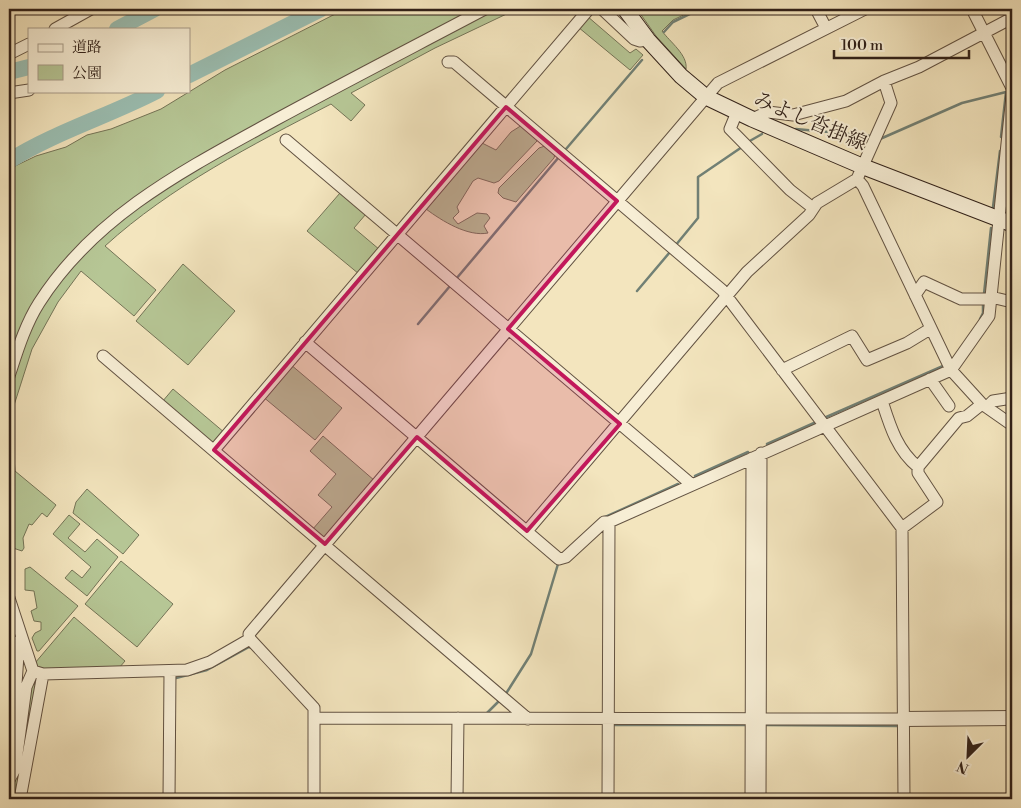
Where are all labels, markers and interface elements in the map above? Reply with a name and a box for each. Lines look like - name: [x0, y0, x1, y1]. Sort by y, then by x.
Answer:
- legend: [28, 28, 190, 92]
- scale bar: [834, 28, 968, 60]
- text: 100 m: [841, 36, 883, 55]
- text: 道路: [72, 38, 102, 57]
- text: 公園: [72, 64, 102, 83]
- street label: みよし沓掛線: [750, 87, 870, 157]
- north arrow: [944, 730, 994, 780]
- text: N: [954, 756, 972, 777]

